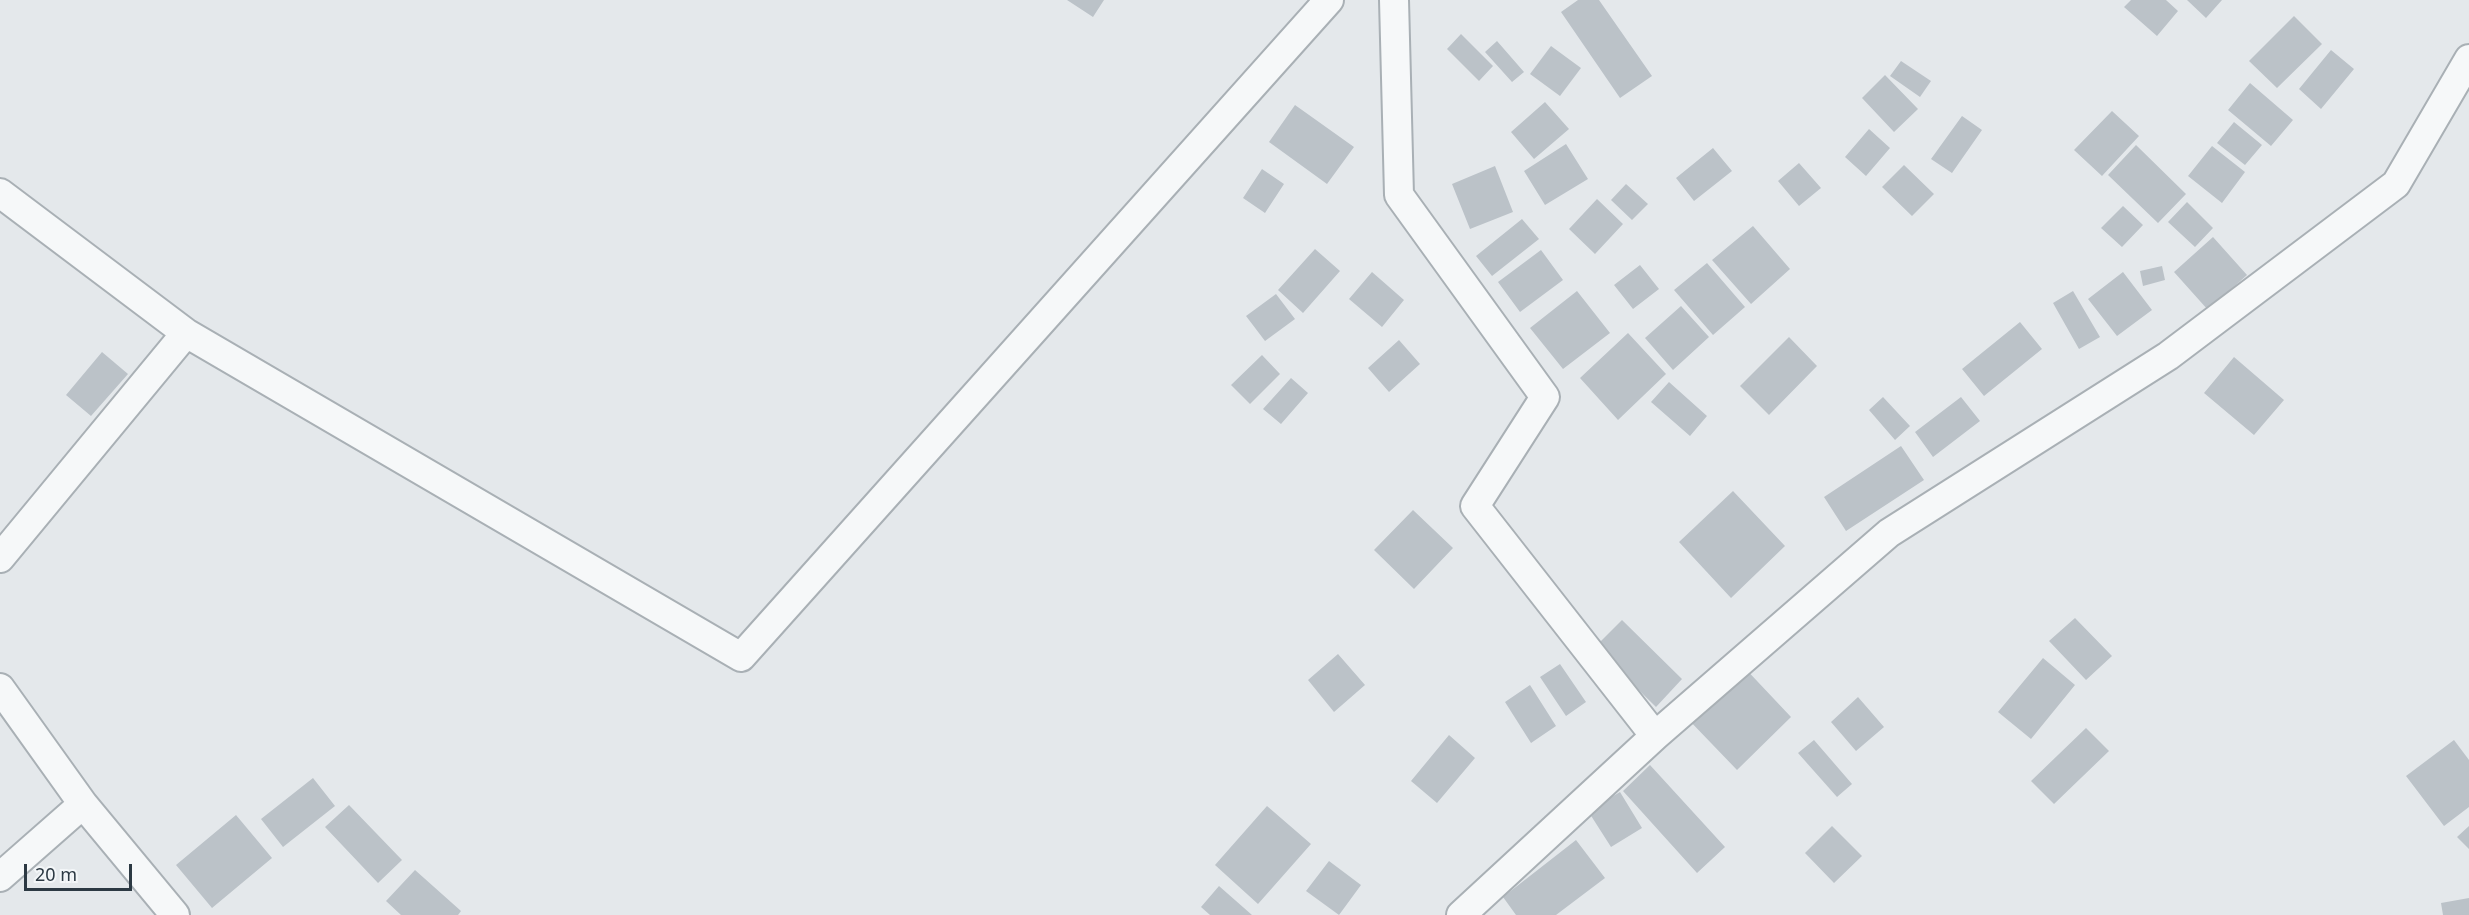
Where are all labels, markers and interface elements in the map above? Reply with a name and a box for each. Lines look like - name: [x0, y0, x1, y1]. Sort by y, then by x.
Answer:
- scale bar: [27, 852, 135, 890]
- text: 20 m: [35, 862, 77, 886]

